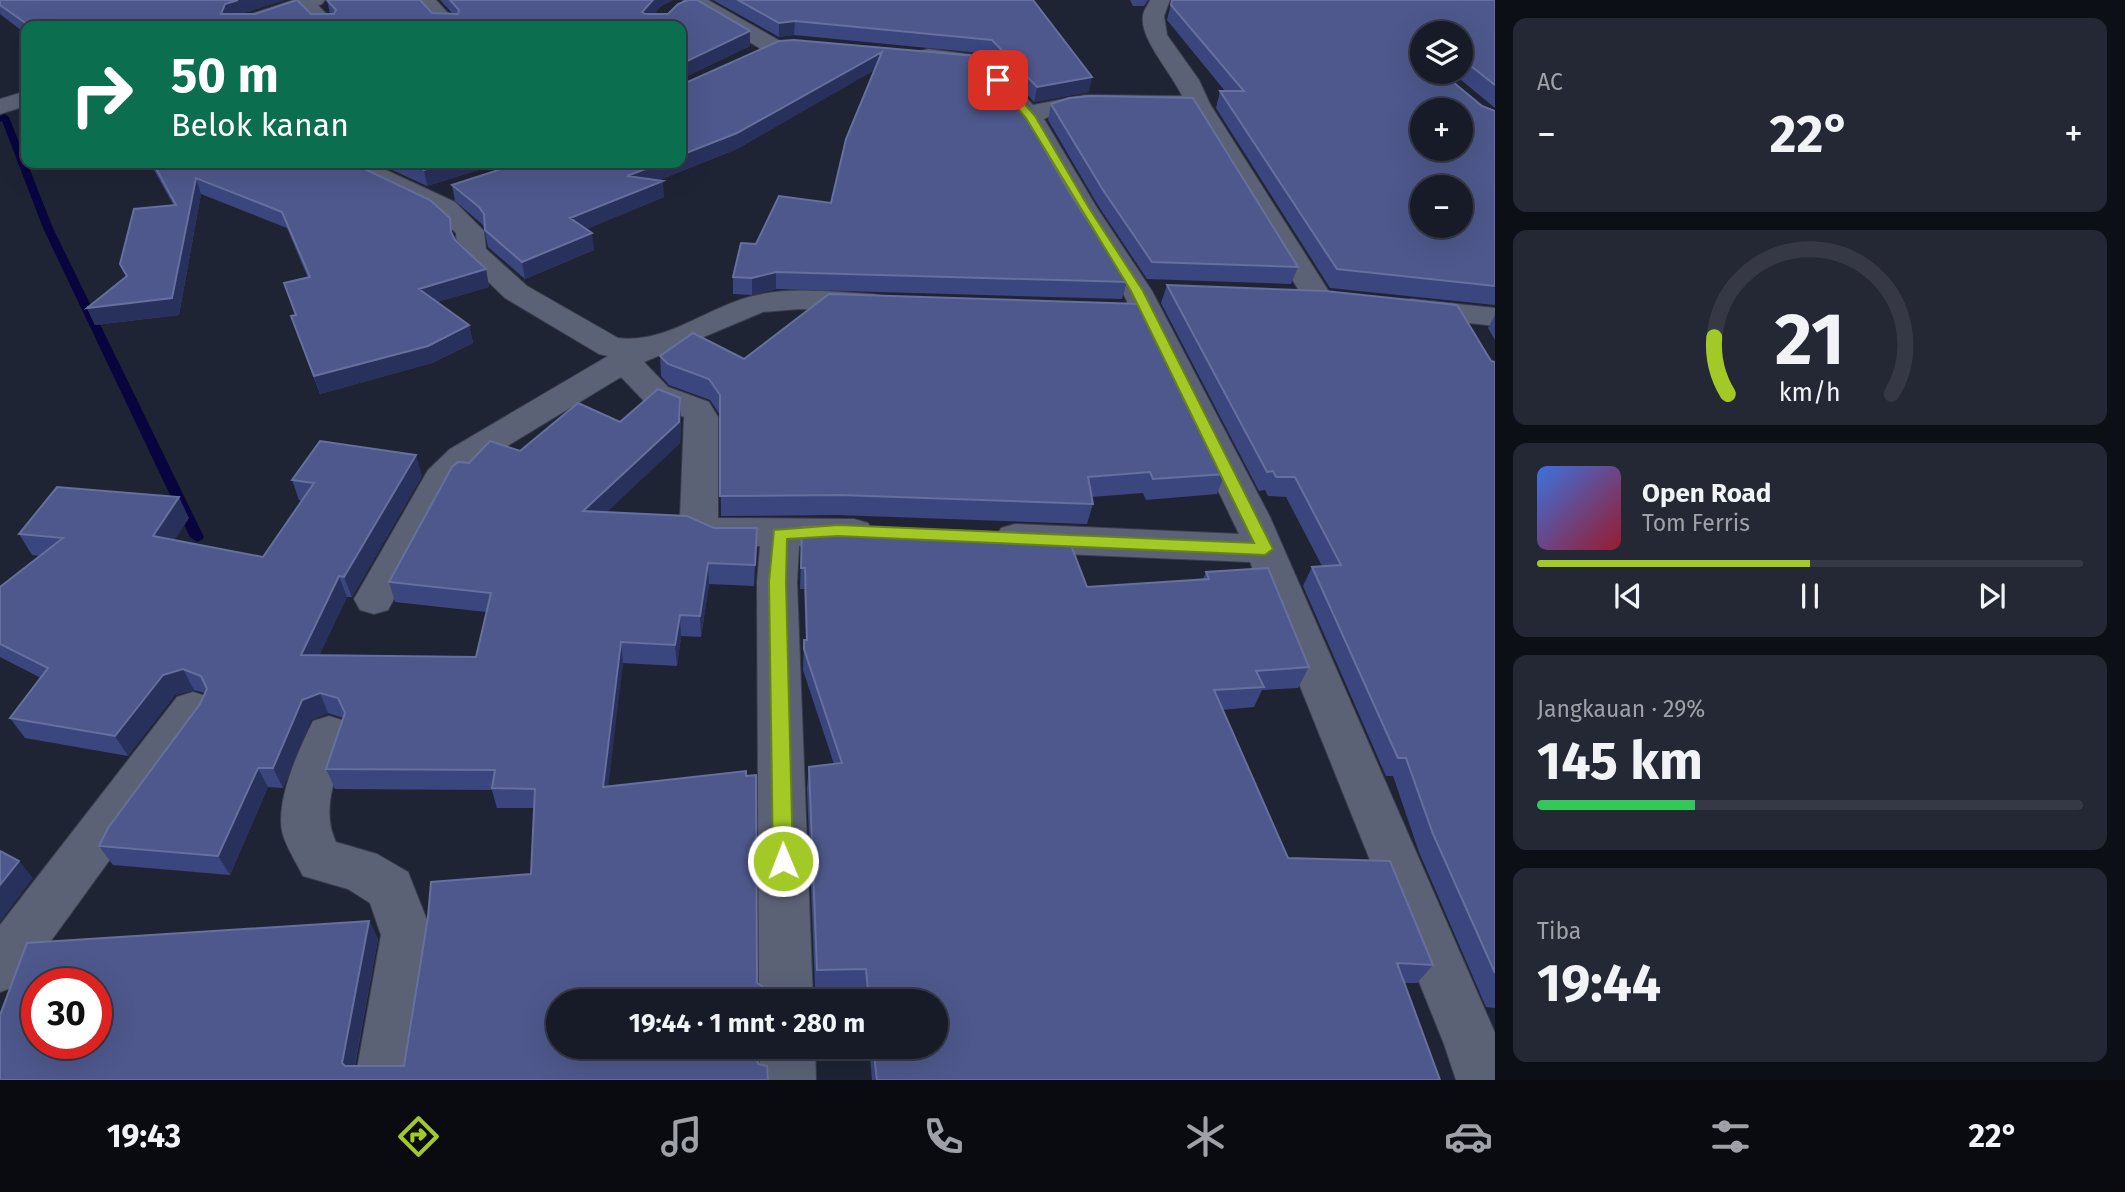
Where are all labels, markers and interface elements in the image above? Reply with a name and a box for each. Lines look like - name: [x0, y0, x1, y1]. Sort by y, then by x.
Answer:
- map controls: [1410, 21, 1473, 238]
- button: layers: [1410, 21, 1473, 84]
- text: 50 m: [171, 46, 279, 105]
- icon: right: [56, 49, 147, 140]
- pin: [968, 50, 1028, 110]
- icon: arrive: [979, 61, 1017, 99]
- text: AC: [1537, 68, 1563, 96]
- button: +: [1410, 98, 1473, 161]
- text: 22°: [1770, 103, 1850, 166]
- text: Belok kanan: [171, 106, 349, 144]
- text: −: [1537, 111, 1556, 157]
- text: +: [2064, 111, 2083, 157]
- button: −: [1410, 175, 1473, 238]
- text: 21: [1775, 296, 1845, 383]
- text: km/h: [1779, 377, 1841, 407]
- text: Open Road: [1642, 478, 1771, 509]
- text: Tom Ferris: [1642, 509, 1750, 537]
- icon: previous: [1609, 577, 1647, 615]
- icon: pause: [1791, 577, 1829, 615]
- icon: next: [1973, 577, 2011, 615]
- text: Jangkauan · 29%: [1537, 695, 1705, 723]
- text: 145 km: [1537, 730, 1703, 793]
- position arrow: [746, 824, 820, 898]
- text: Tiba: [1537, 917, 1581, 945]
- text: 19:44: [1537, 952, 1661, 1015]
- speed limit sign: 30: [21, 968, 112, 1059]
- text: 19:44 · 1 mnt · 280 m: [629, 1008, 865, 1039]
- icon: directions: [394, 1112, 443, 1161]
- icon: music: [657, 1112, 706, 1161]
- icon: phone: [919, 1112, 968, 1161]
- icon: climate: [1181, 1112, 1230, 1161]
- icon: car: [1444, 1112, 1493, 1161]
- icon: filters: [1706, 1112, 1755, 1161]
- text: 19:43: [107, 1117, 181, 1155]
- text: 22°: [1968, 1117, 2018, 1155]

